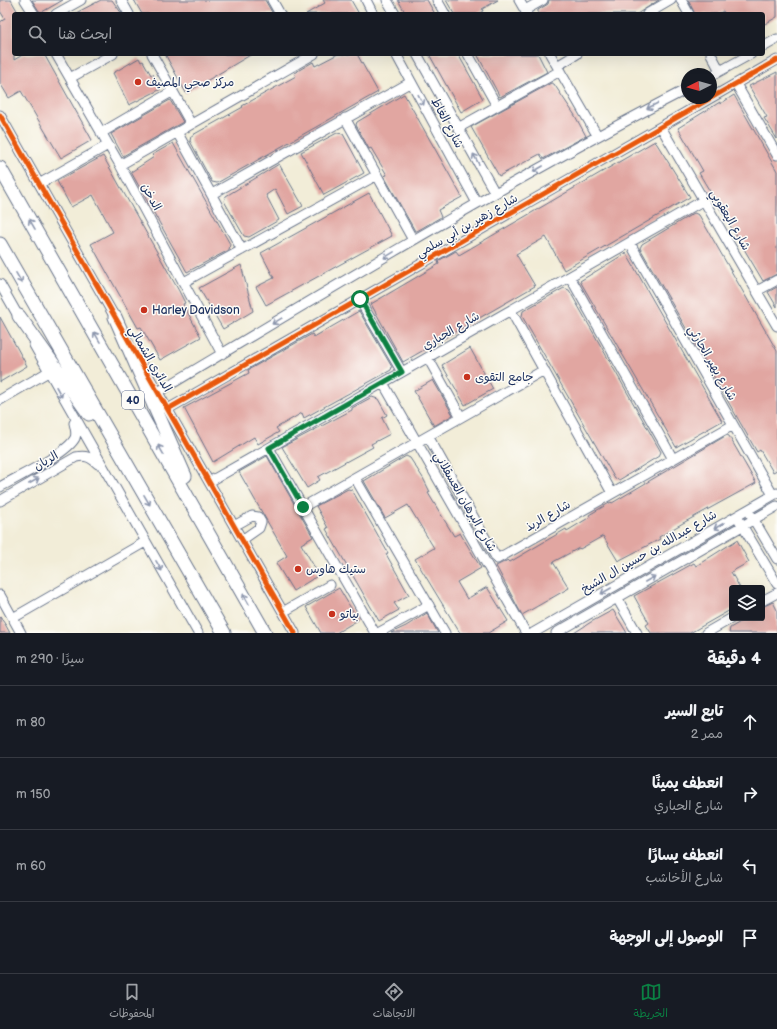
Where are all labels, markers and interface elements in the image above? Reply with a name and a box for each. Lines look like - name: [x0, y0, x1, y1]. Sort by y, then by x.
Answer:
- search box: [12, 12, 765, 56]
- icon: search: [26, 23, 48, 45]
- text: ابحث هنا: [58, 25, 112, 44]
- north arrow: [681, 68, 717, 104]
- place label: مركز صحي المصيف: [146, 75, 234, 93]
- marker: مركز صحي المصيف: [133, 77, 143, 87]
- one-way arrow: [418, 94, 426, 106]
- street label: شارع الغاط: [427, 95, 467, 151]
- one-way arrow: [647, 103, 659, 111]
- one-way arrow: [471, 153, 479, 165]
- one-way arrow: [532, 165, 544, 173]
- street label: الدخن: [137, 181, 165, 213]
- street label: شارع اليعقوبي: [704, 187, 754, 255]
- street label: شارع زهير بن أبي سلمي: [413, 191, 522, 264]
- one-way arrow: [28, 218, 35, 230]
- one-way arrow: [383, 251, 395, 259]
- one-way arrow: [16, 272, 24, 284]
- route start: [351, 290, 369, 308]
- place label: Harley Davidson: [152, 303, 240, 318]
- marker: Harley Davidson: [139, 305, 149, 315]
- street label: شارع الحباري: [420, 309, 483, 354]
- one-way arrow: [271, 317, 283, 325]
- street label: الدائري الشمالي: [122, 323, 175, 396]
- street label: شارع بهير الحارثي: [682, 323, 740, 405]
- one-way arrow: [92, 331, 100, 343]
- place label: جامع التقوى: [475, 370, 534, 386]
- marker: جامع التقوى: [462, 372, 472, 382]
- one-way arrow: [56, 386, 64, 398]
- road number: 40: [122, 391, 144, 409]
- one-way arrow: [157, 444, 165, 456]
- street label: الريان: [31, 448, 61, 474]
- street label: شارع البرهان العسقلاني: [428, 449, 500, 556]
- one-way arrow: [28, 477, 40, 485]
- one-way arrow: [143, 494, 151, 506]
- street label: شارع الربذ: [523, 497, 574, 536]
- route end: [294, 498, 312, 516]
- street label: شارع عبدالله بن حسين ال الشيخ: [578, 507, 720, 598]
- one-way arrow: [713, 522, 725, 530]
- one-way arrow: [155, 560, 163, 572]
- place label: ستيك هاوس: [306, 562, 366, 577]
- marker: ستيك هاوس: [293, 564, 303, 574]
- one-way arrow: [644, 574, 656, 582]
- map controls: [729, 585, 765, 621]
- button: layers: [729, 585, 765, 621]
- one-way arrow: [600, 587, 612, 595]
- one-way arrow: [242, 593, 250, 605]
- place label: بياتو: [339, 607, 359, 622]
- marker: بياتو: [327, 609, 337, 619]
- text: 4 دقيقة: [707, 649, 761, 669]
- text: سيرًا · 290 m: [16, 651, 84, 667]
- text: تابع السير: [665, 702, 723, 721]
- icon: ahead: [739, 711, 761, 733]
- text: 80 m: [16, 714, 46, 730]
- text: ممر 2: [691, 726, 723, 742]
- text: انعطف يمينًا: [652, 774, 723, 793]
- icon: right: [739, 783, 761, 805]
- text: 150 m: [16, 786, 50, 802]
- text: شارع الحباري: [654, 798, 723, 814]
- text: انعطف يسارًا: [648, 846, 723, 865]
- icon: left: [739, 855, 761, 877]
- text: 60 m: [16, 858, 46, 874]
- text: شارع الأخاشب: [646, 870, 723, 886]
- icon: arrive: [739, 927, 761, 949]
- text: الوصول إلى الوجهة: [609, 928, 723, 947]
- tab: المحفوظات: [109, 981, 154, 1023]
- tab: الاتجاهات: [373, 981, 415, 1023]
- tab: الخريطة: [634, 981, 668, 1023]

